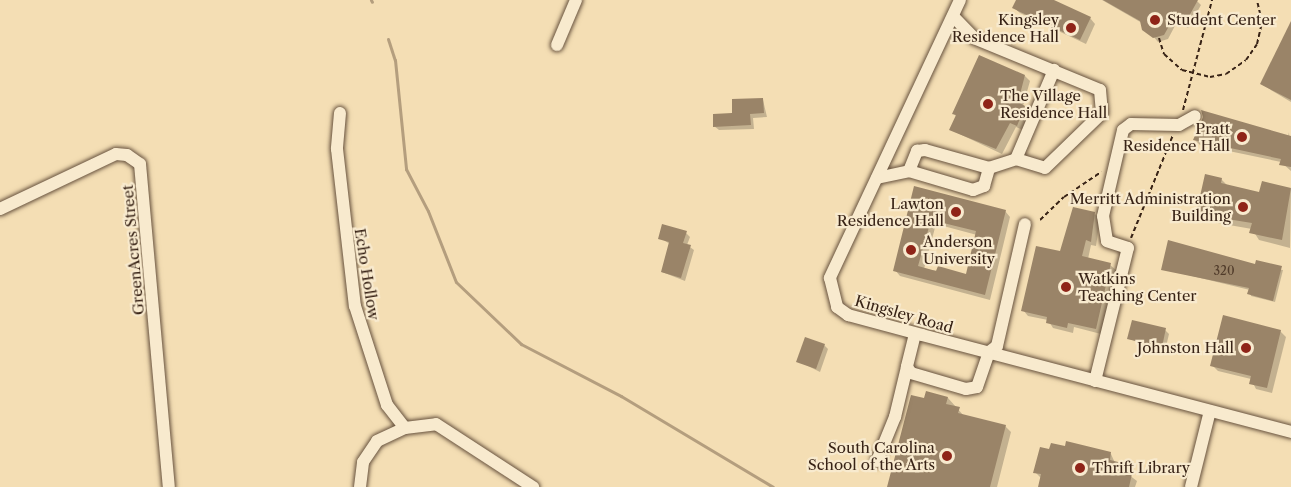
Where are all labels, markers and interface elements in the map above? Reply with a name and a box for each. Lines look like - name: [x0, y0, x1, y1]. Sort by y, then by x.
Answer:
- place label: Kingsley Residence Hall: [952, 10, 1059, 45]
- place label: Student Center: [1167, 11, 1276, 29]
- marker: Student Center: [1148, 13, 1162, 27]
- marker: Kingsley Residence Hall: [1064, 21, 1078, 35]
- place label: The Village Residence Hall: [1000, 86, 1107, 121]
- marker: The Village Residence Hall: [981, 97, 995, 111]
- place label: Pratt Residence Hall: [1123, 119, 1230, 154]
- marker: Pratt Residence Hall: [1235, 130, 1249, 144]
- street label: GreenAcres Street: [118, 184, 148, 316]
- place label: Merritt Administration Building: [1069, 189, 1231, 224]
- place label: Lawton Residence Hall: [837, 194, 944, 229]
- marker: Merritt Administration Building: [1236, 200, 1250, 214]
- marker: Lawton Residence Hall: [949, 205, 963, 219]
- street label: Echo Hollow: [351, 227, 383, 321]
- place label: Anderson University: [923, 232, 995, 267]
- marker: Anderson University: [904, 243, 918, 257]
- house number: 320: [1213, 264, 1235, 278]
- place label: Watkins Teaching Center: [1078, 269, 1197, 304]
- marker: Watkins Teaching Center: [1059, 280, 1073, 294]
- street label: Kingsley Road: [852, 291, 956, 337]
- place label: Johnston Hall: [1137, 339, 1234, 357]
- marker: Johnston Hall: [1239, 341, 1253, 355]
- place label: South Carolina School of the Arts: [807, 438, 935, 473]
- marker: South Carolina School of the Arts: [940, 449, 954, 463]
- place label: Thrift Library: [1092, 459, 1190, 477]
- marker: Thrift Library: [1073, 461, 1087, 475]

